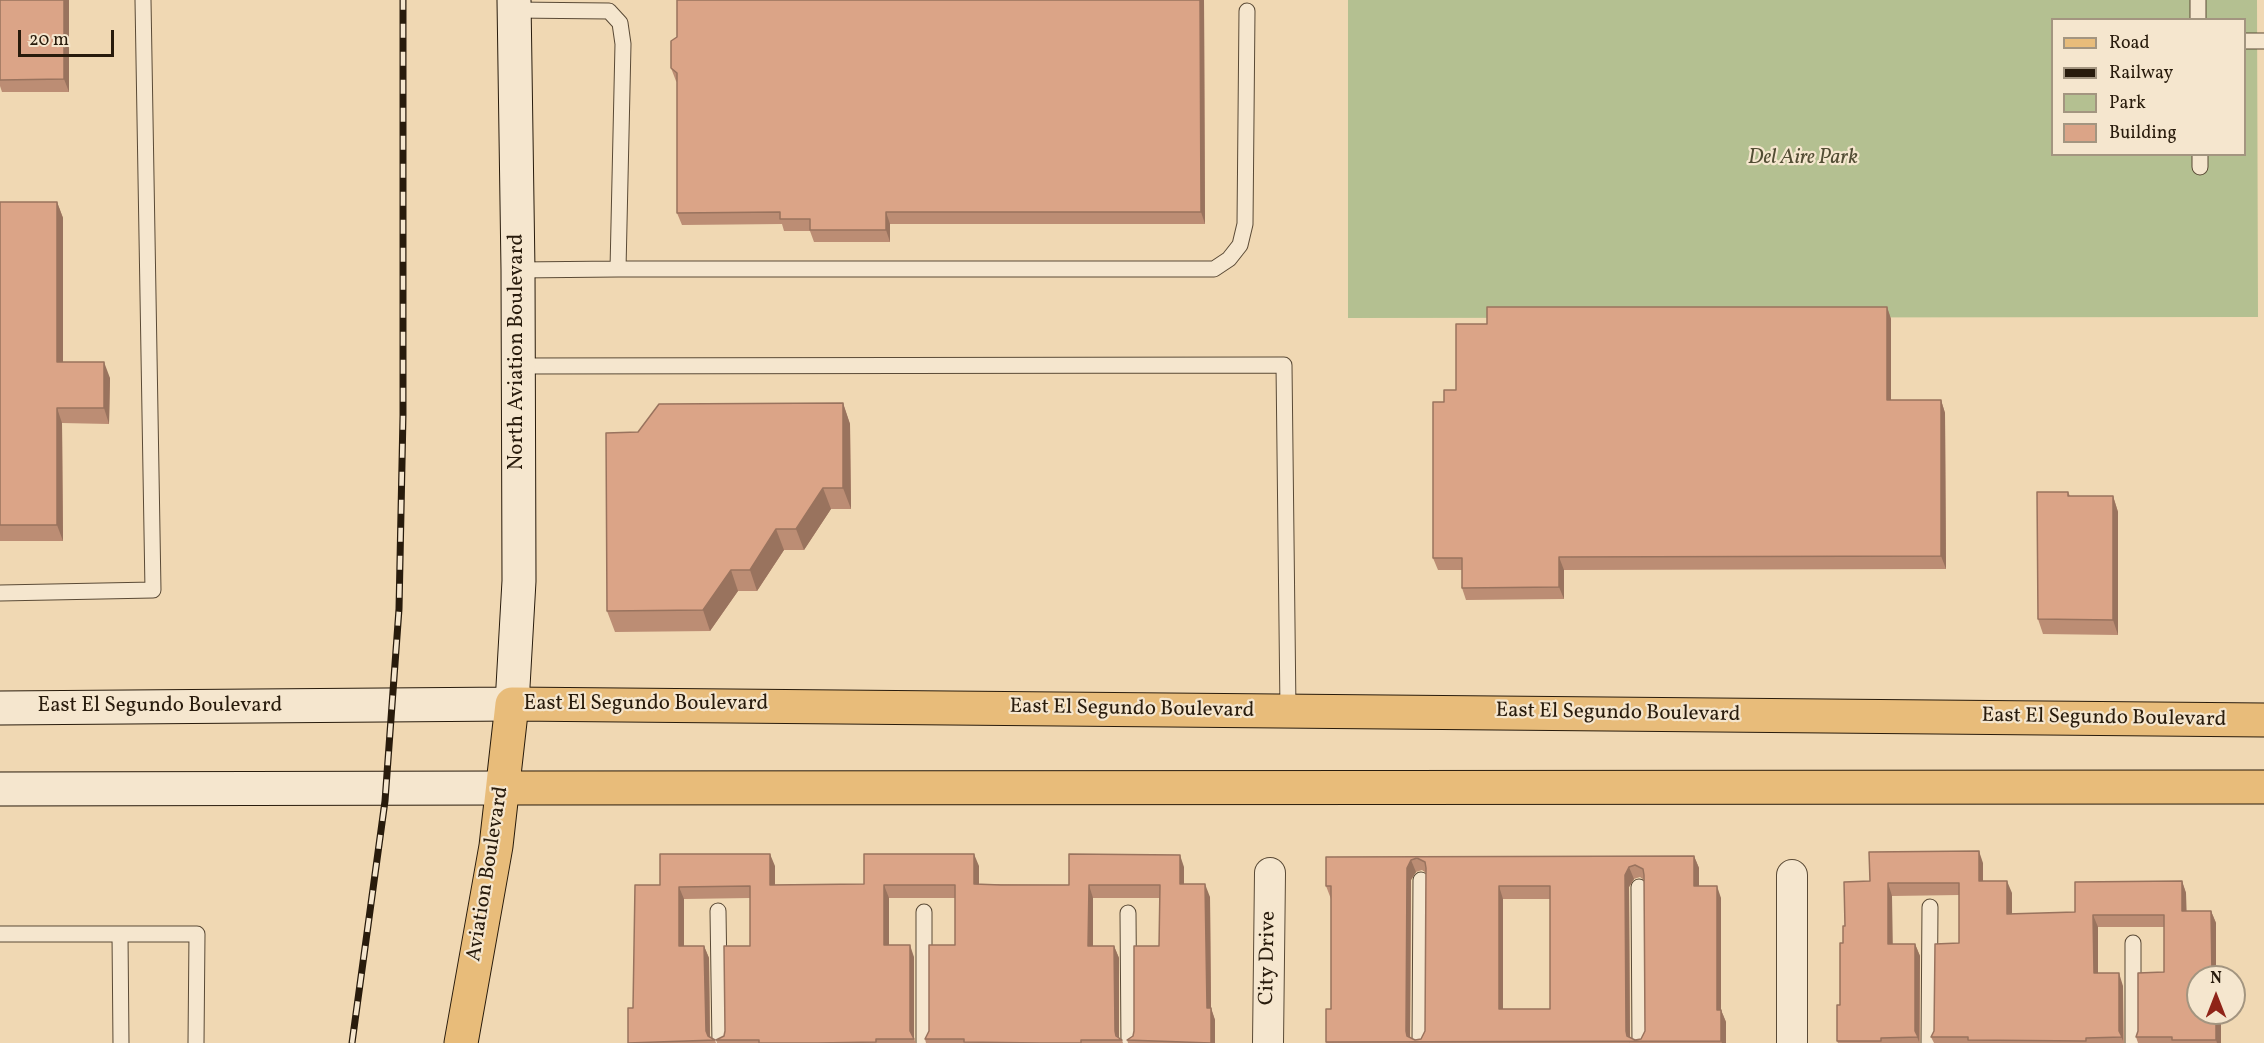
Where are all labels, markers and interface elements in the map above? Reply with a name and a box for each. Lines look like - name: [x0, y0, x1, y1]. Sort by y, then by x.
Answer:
- scale bar: [21, 18, 117, 56]
- legend: [2051, 18, 2246, 156]
- text: 20 m: [29, 28, 69, 53]
- text: Road: [2109, 31, 2150, 56]
- text: Railway: [2109, 61, 2173, 86]
- text: Park: [2109, 91, 2146, 116]
- text: Building: [2109, 121, 2177, 146]
- park label: Del Aire Park: [1748, 146, 1858, 172]
- street label: North Aviation Boulevard: [505, 234, 531, 470]
- street label: East El Segundo Boulevard: [524, 692, 768, 718]
- street label: East El Segundo Boulevard: [38, 694, 282, 720]
- street label: East El Segundo Boulevard: [1009, 695, 1255, 725]
- street label: East El Segundo Boulevard: [1495, 699, 1741, 729]
- street label: East El Segundo Boulevard: [1981, 704, 2227, 734]
- street label: Aviation Boulevard: [463, 785, 515, 963]
- street label: City Drive: [1256, 911, 1282, 1005]
- north arrow: [2186, 965, 2246, 1025]
- text: N: [2210, 968, 2222, 990]

